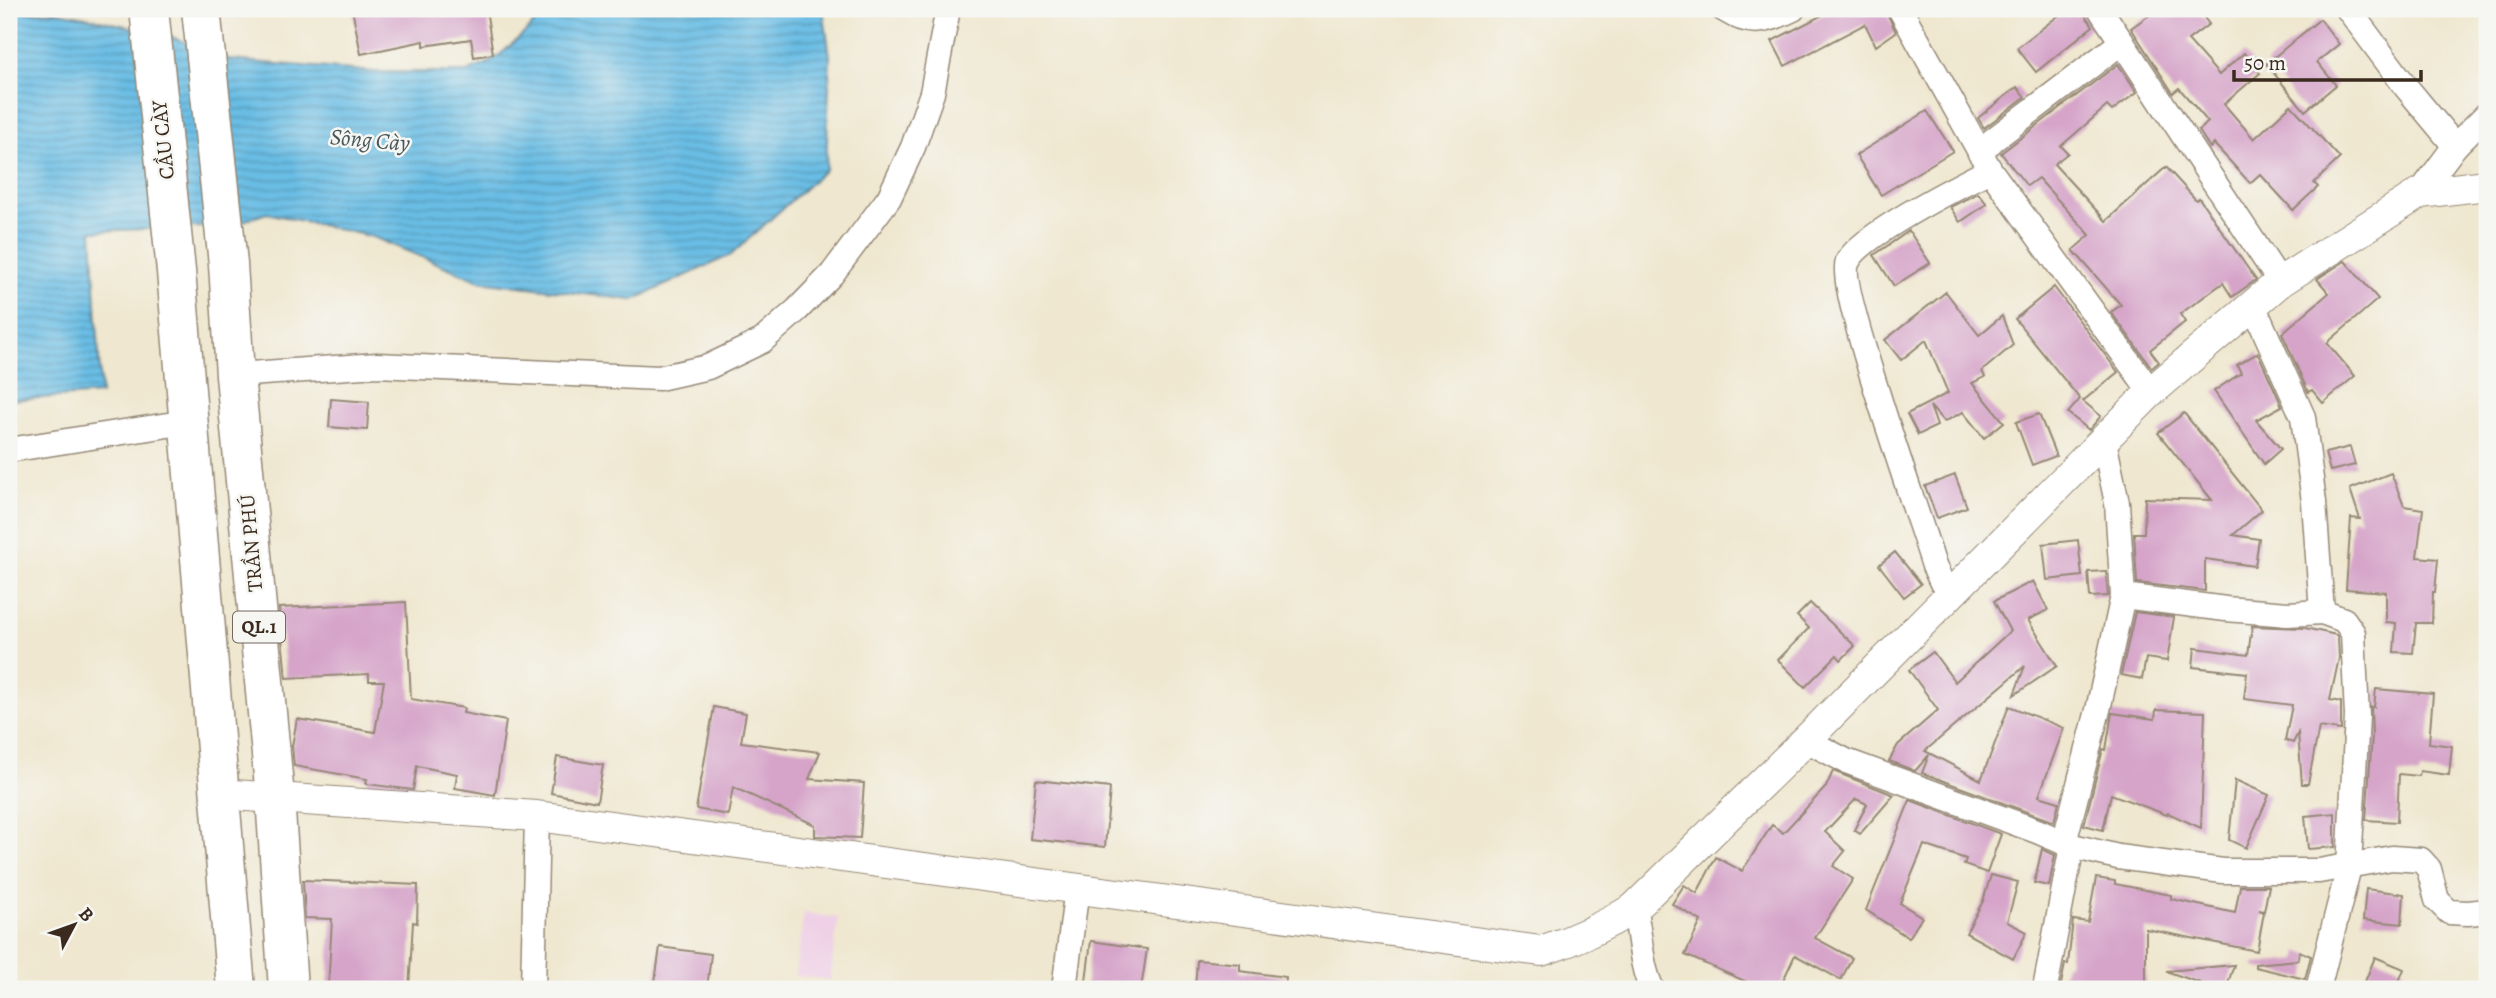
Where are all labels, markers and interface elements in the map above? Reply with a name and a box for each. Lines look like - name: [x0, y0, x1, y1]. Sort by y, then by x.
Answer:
- scale bar: [2234, 38, 2421, 82]
- text: 50 m: [2244, 49, 2286, 77]
- street label: CẦU CÀY: [145, 98, 181, 181]
- water label: Sông Cày: [329, 121, 411, 159]
- street label: TRẦN PHÚ: [233, 493, 269, 593]
- road number: QL.1: [233, 612, 285, 642]
- north arrow: [38, 890, 108, 960]
- text: B: [72, 901, 100, 928]

